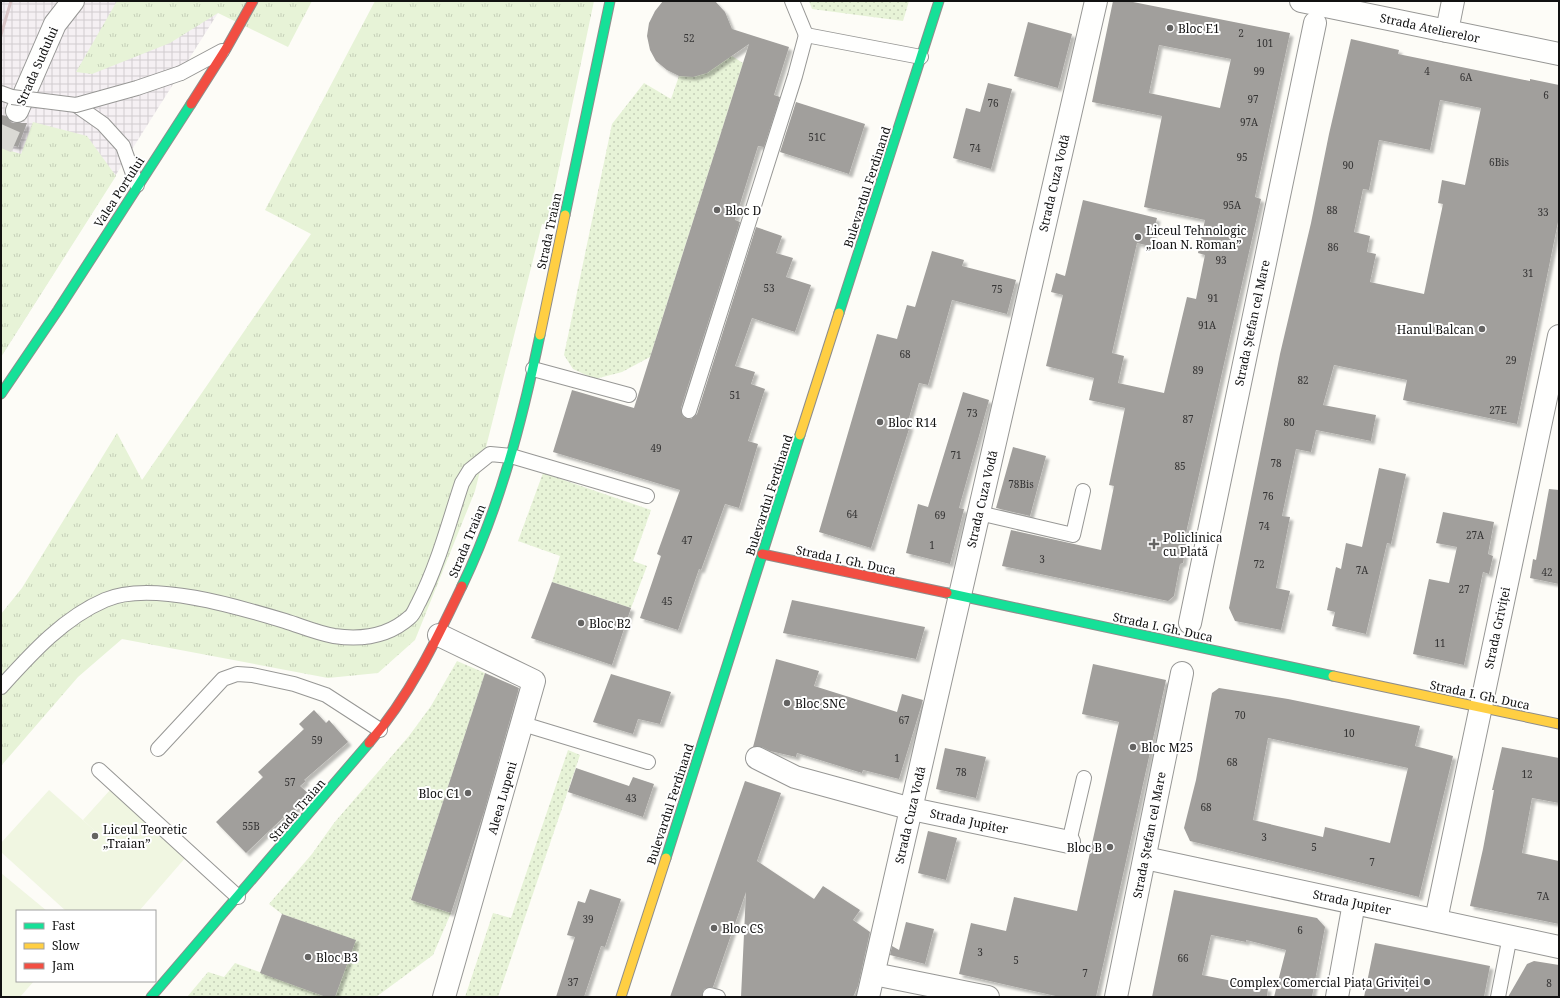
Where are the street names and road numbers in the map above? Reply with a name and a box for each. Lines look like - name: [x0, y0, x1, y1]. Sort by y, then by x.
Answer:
- street label: Strada Atelierelor: [1379, 9, 1482, 47]
- street label: Strada Sudului: [12, 24, 62, 108]
- street label: Bulevardul Ferdinand: [839, 124, 895, 250]
- street label: Strada Cuza Vodă: [1035, 132, 1074, 233]
- street label: Valea Portului: [90, 153, 148, 231]
- street label: Strada Traian: [533, 191, 565, 271]
- street label: Strada Ștefan cel Mare: [1230, 258, 1274, 388]
- street label: Bulevardul Ferdinand: [741, 432, 797, 558]
- street label: Strada Cuza Vodă: [963, 448, 1002, 549]
- street label: Strada Traian: [445, 501, 490, 580]
- street label: Strada I. Gh. Duca: [794, 541, 898, 579]
- street label: Strada Griviței: [1480, 585, 1514, 671]
- street label: Strada I. Gh. Duca: [1111, 608, 1215, 646]
- street label: Strada I. Gh. Duca: [1428, 676, 1532, 714]
- street label: Bulevardul Ferdinand: [642, 741, 698, 867]
- street label: Aleea Lupeni: [483, 759, 521, 837]
- street label: Strada Cuza Vodă: [891, 764, 930, 865]
- street label: Strada Ștefan cel Mare: [1128, 770, 1170, 900]
- street label: Strada Traian: [265, 775, 329, 845]
- street label: Strada Jupiter: [928, 804, 1010, 838]
- street label: Strada Jupiter: [1311, 885, 1393, 919]

